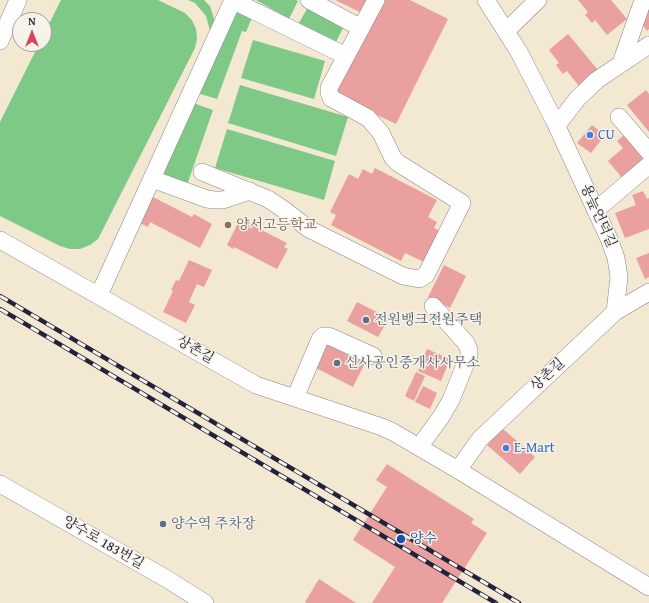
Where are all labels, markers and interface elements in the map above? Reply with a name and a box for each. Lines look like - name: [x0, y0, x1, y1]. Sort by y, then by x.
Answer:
- north arrow: [12, 12, 52, 52]
- text: N: [28, 13, 36, 29]
- place label: CU: [598, 127, 615, 143]
- marker: CU: [585, 130, 595, 140]
- street label: 용늪언덕길: [577, 182, 619, 250]
- place label: 양서고등학교: [236, 217, 317, 233]
- marker: 양서고등학교: [223, 220, 233, 230]
- place label: 전원뱅크전원주택: [374, 312, 482, 328]
- marker: 전원뱅크전원주택: [361, 315, 371, 325]
- street label: 상촌길: [173, 333, 217, 367]
- place label: 신사공인중개사사무소: [345, 355, 480, 371]
- street label: 상촌길: [527, 355, 569, 395]
- marker: 신사공인중개사사무소: [332, 358, 342, 368]
- place label: E-Mart: [514, 440, 555, 456]
- marker: E-Mart: [501, 443, 511, 453]
- street label: 양수로 183번길: [59, 513, 147, 573]
- place label: 양수역 주차장: [171, 516, 255, 532]
- marker: 양수역 주차장: [158, 519, 168, 529]
- place label: 양수: [410, 531, 437, 547]
- marker: 양수: [395, 533, 407, 545]

